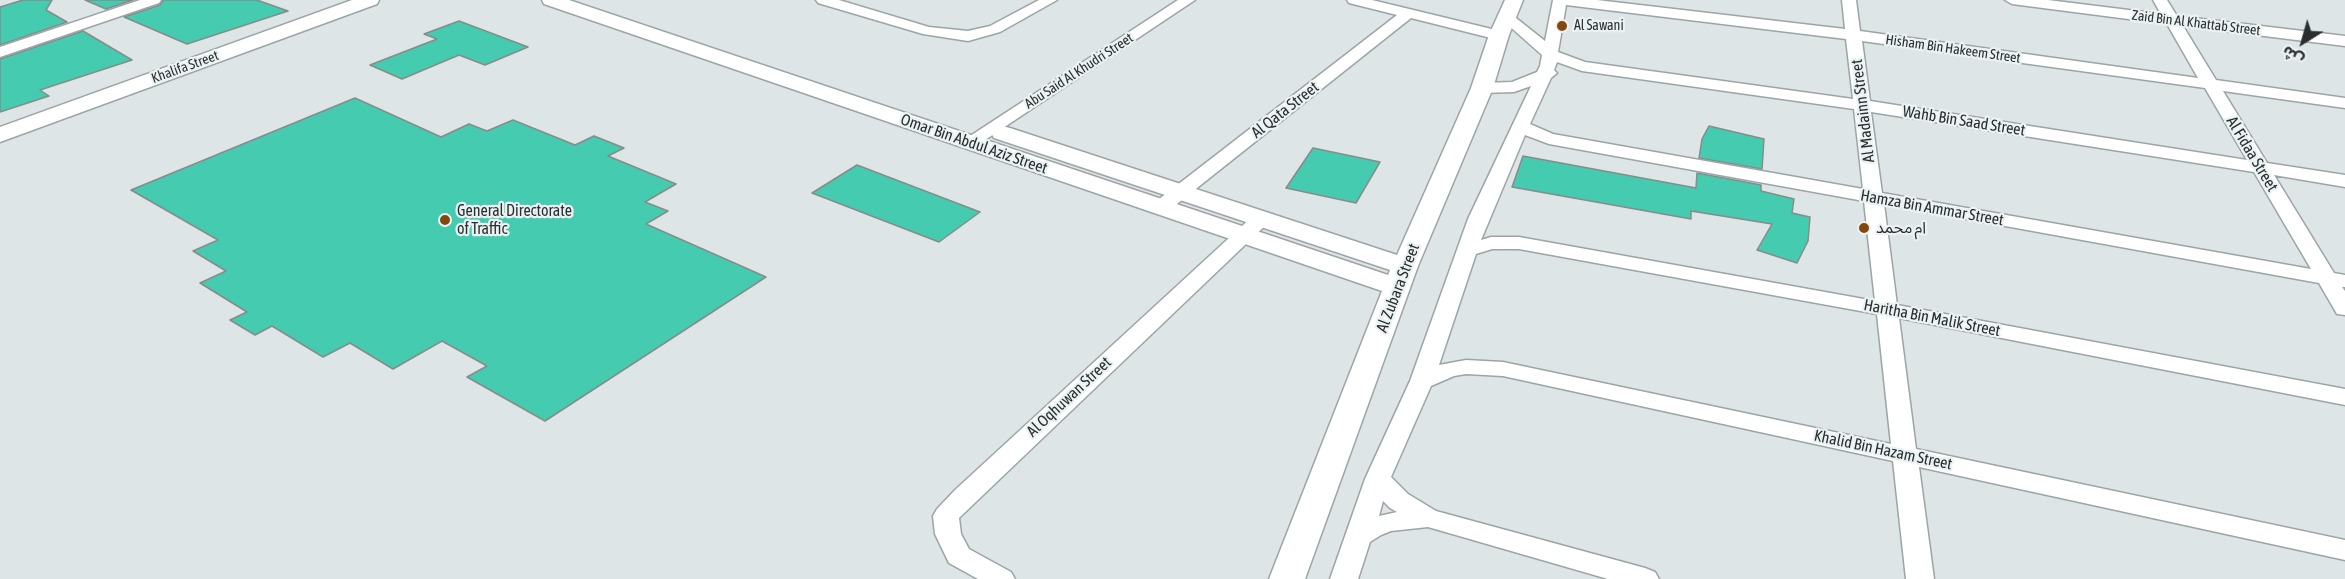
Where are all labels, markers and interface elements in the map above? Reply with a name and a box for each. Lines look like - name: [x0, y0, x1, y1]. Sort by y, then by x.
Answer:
- street label: Zaid Bin Al Khattab Street: [2131, 7, 2261, 39]
- north arrow: [2273, 12, 2333, 72]
- place label: Al Sawani: [1574, 18, 1624, 34]
- marker: Al Sawani: [1555, 19, 1569, 33]
- street label: Abu Said Al Khudri Street: [1022, 30, 1136, 112]
- street label: Hisham Bin Hakeem Street: [1884, 31, 2022, 67]
- text: ش: [2278, 43, 2306, 70]
- street label: Khalifa Street: [149, 47, 221, 87]
- street label: Al Madainn Street: [1847, 58, 1879, 164]
- street label: Al Qata Street: [1247, 78, 1323, 142]
- street label: Wahb Bin Saad Street: [1901, 102, 2027, 140]
- street label: Omar Bin Abdul Aziz Street: [898, 110, 1050, 178]
- street label: Al Fidaa Street: [2222, 113, 2282, 195]
- street label: Hamza Bin Ammar Street: [1859, 186, 2005, 230]
- place label: General Directorate of Traffic: [457, 201, 572, 239]
- marker: General Directorate of Traffic: [438, 213, 452, 227]
- place label: ام محمد: [1876, 218, 1926, 238]
- marker: ام محمد: [1857, 221, 1871, 235]
- street label: Al Zubara Street: [1372, 241, 1424, 335]
- street label: Haritha Bin Malik Street: [1862, 295, 2002, 341]
- street label: Al Oqhuwan Street: [1023, 353, 1115, 441]
- street label: Khalid Bin Hazam Street: [1812, 426, 1954, 474]

